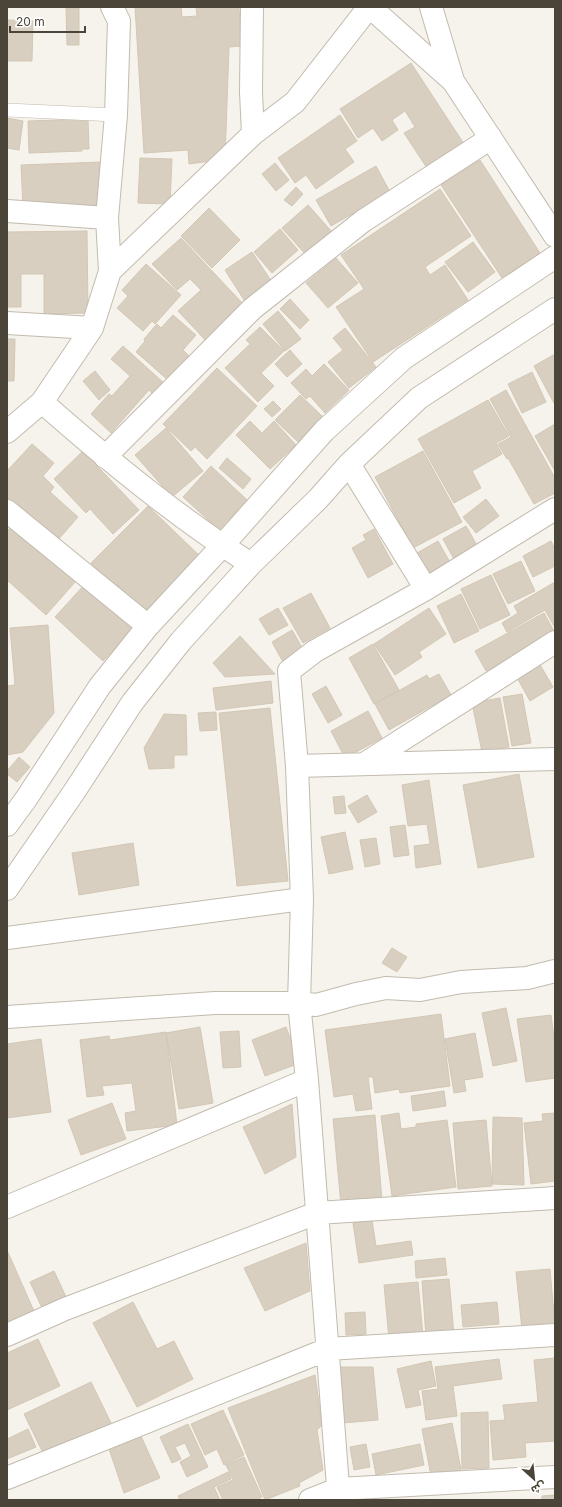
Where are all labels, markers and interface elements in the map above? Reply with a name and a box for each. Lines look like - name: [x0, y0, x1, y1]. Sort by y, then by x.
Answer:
- scale bar: [10, 8, 85, 34]
- text: 20 m: [16, 14, 45, 29]
- north arrow: [514, 1459, 554, 1499]
- text: ش: [529, 1478, 548, 1498]

